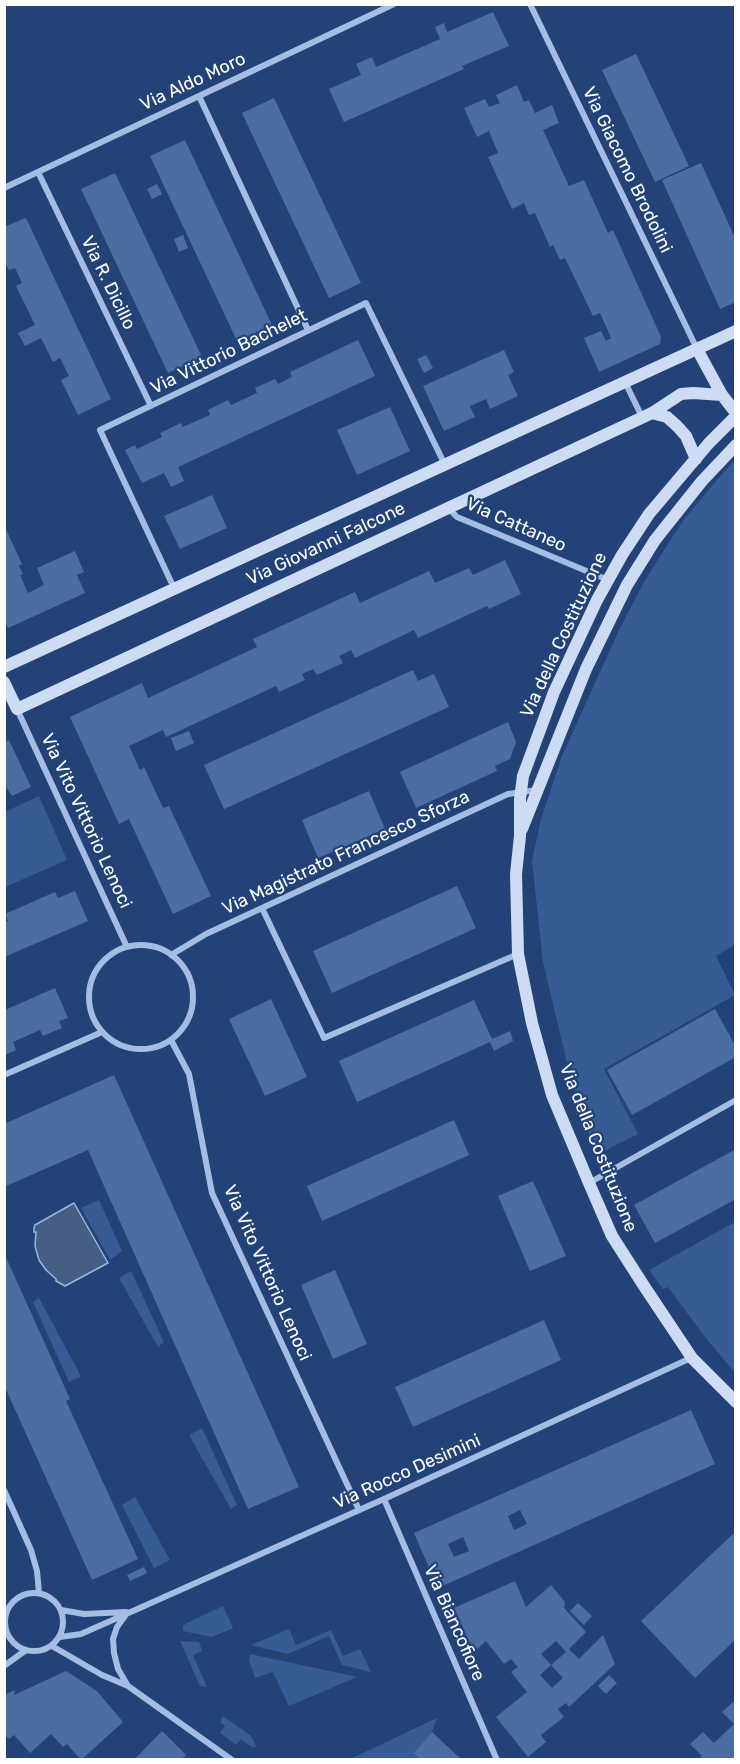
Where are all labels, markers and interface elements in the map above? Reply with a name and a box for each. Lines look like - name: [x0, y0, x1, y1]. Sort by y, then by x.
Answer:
- street label: Via Aldo Moro: [137, 48, 249, 116]
- street label: Via Giacomo Brodolini: [577, 83, 677, 257]
- street label: Via R. Dicillo: [76, 233, 140, 333]
- street label: Via Vittorio Bachelet: [147, 305, 311, 399]
- street label: Via Cattaneo: [462, 493, 570, 557]
- street label: Via Giovanni Falcone: [243, 498, 409, 590]
- street label: Via della Costituzione: [516, 549, 612, 721]
- street label: Via Vito Vittorio Lenoci: [36, 730, 136, 912]
- street label: Via Magistrato Francesco Sforza: [219, 786, 473, 920]
- street label: Via della Costituzione: [554, 1061, 642, 1235]
- street label: Via Vito Vittorio Lenoci: [218, 1182, 316, 1364]
- street label: Via Rocco Desimini: [330, 1430, 484, 1514]
- street label: Via Biancofiore: [419, 1562, 489, 1684]

